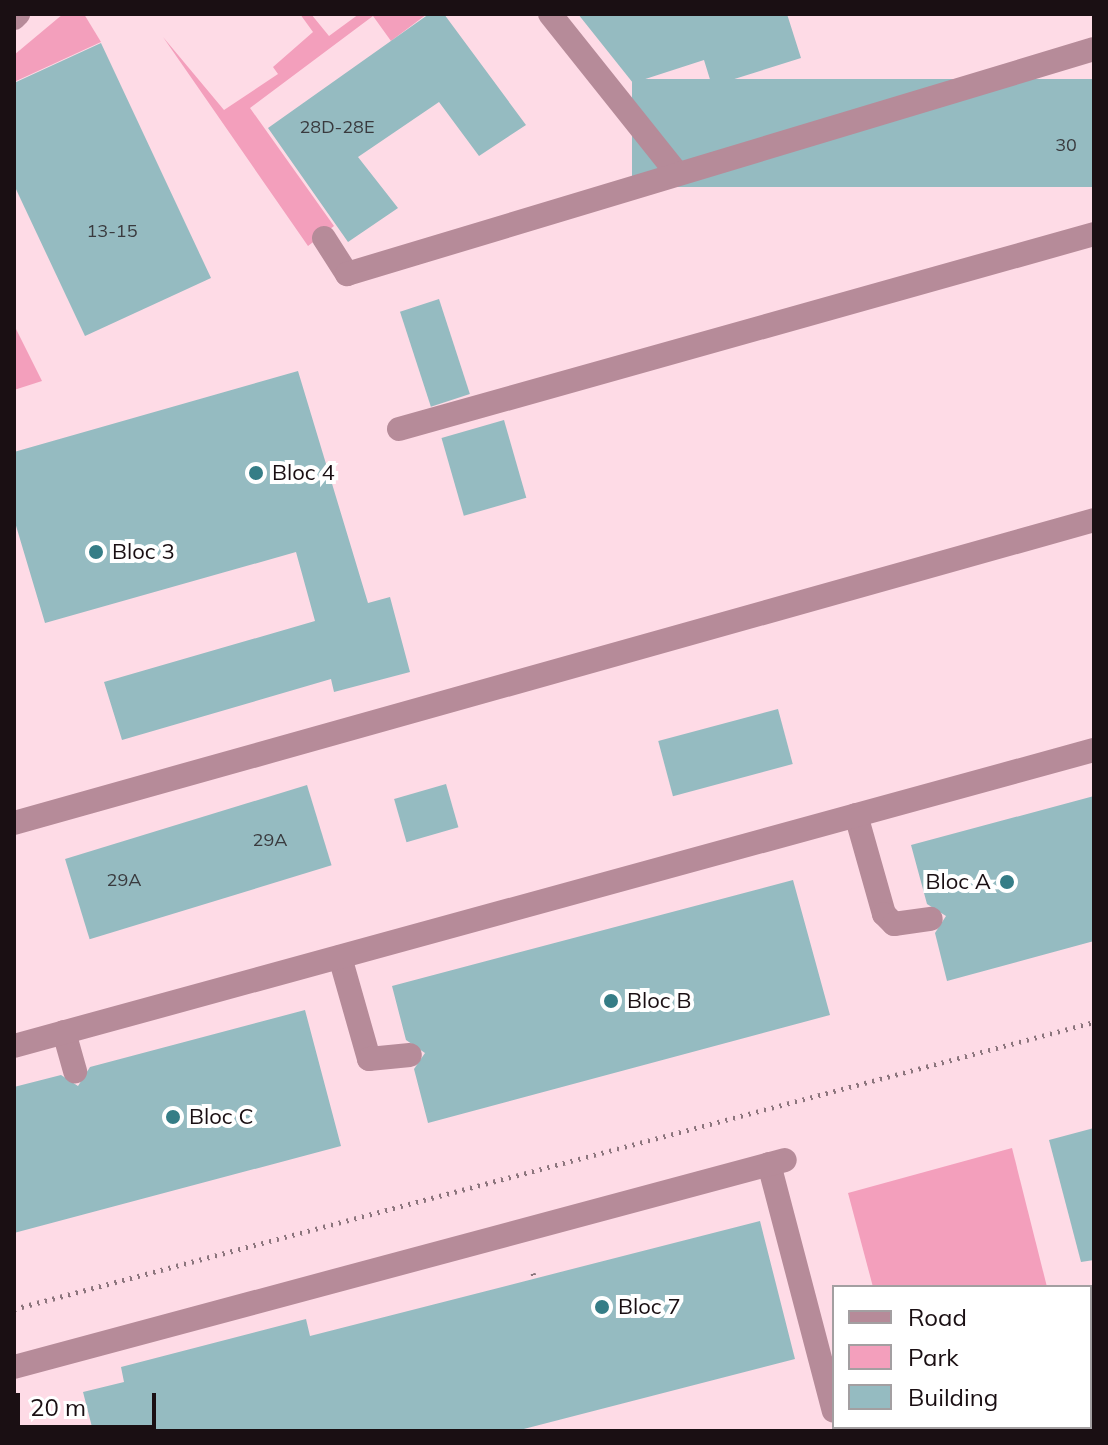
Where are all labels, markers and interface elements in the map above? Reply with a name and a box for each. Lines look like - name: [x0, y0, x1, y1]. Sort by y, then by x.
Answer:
- house number: 28D-28E: [300, 116, 374, 138]
- house number: 30: [1055, 134, 1077, 156]
- house number: 13-15: [87, 220, 137, 242]
- place label: Bloc 4: [272, 460, 335, 486]
- marker: Bloc 4: [247, 464, 265, 482]
- place label: Bloc 3: [112, 539, 175, 565]
- marker: Bloc 3: [87, 543, 105, 561]
- house number: 29A: [253, 829, 287, 851]
- house number: 29A: [107, 869, 141, 891]
- place label: Bloc A: [925, 869, 991, 895]
- marker: Bloc A: [998, 873, 1016, 891]
- place label: Bloc B: [627, 988, 691, 1014]
- marker: Bloc B: [602, 992, 620, 1010]
- place label: Bloc C: [189, 1104, 253, 1130]
- marker: Bloc C: [164, 1108, 182, 1126]
- legend: [832, 1285, 1092, 1429]
- place label: Bloc 7: [618, 1294, 681, 1320]
- marker: Bloc 7: [593, 1298, 611, 1316]
- text: Road: [908, 1302, 967, 1332]
- text: Park: [908, 1342, 959, 1372]
- scale bar: [20, 1377, 160, 1427]
- text: Building: [908, 1382, 998, 1412]
- text: 20 m: [30, 1392, 86, 1422]

